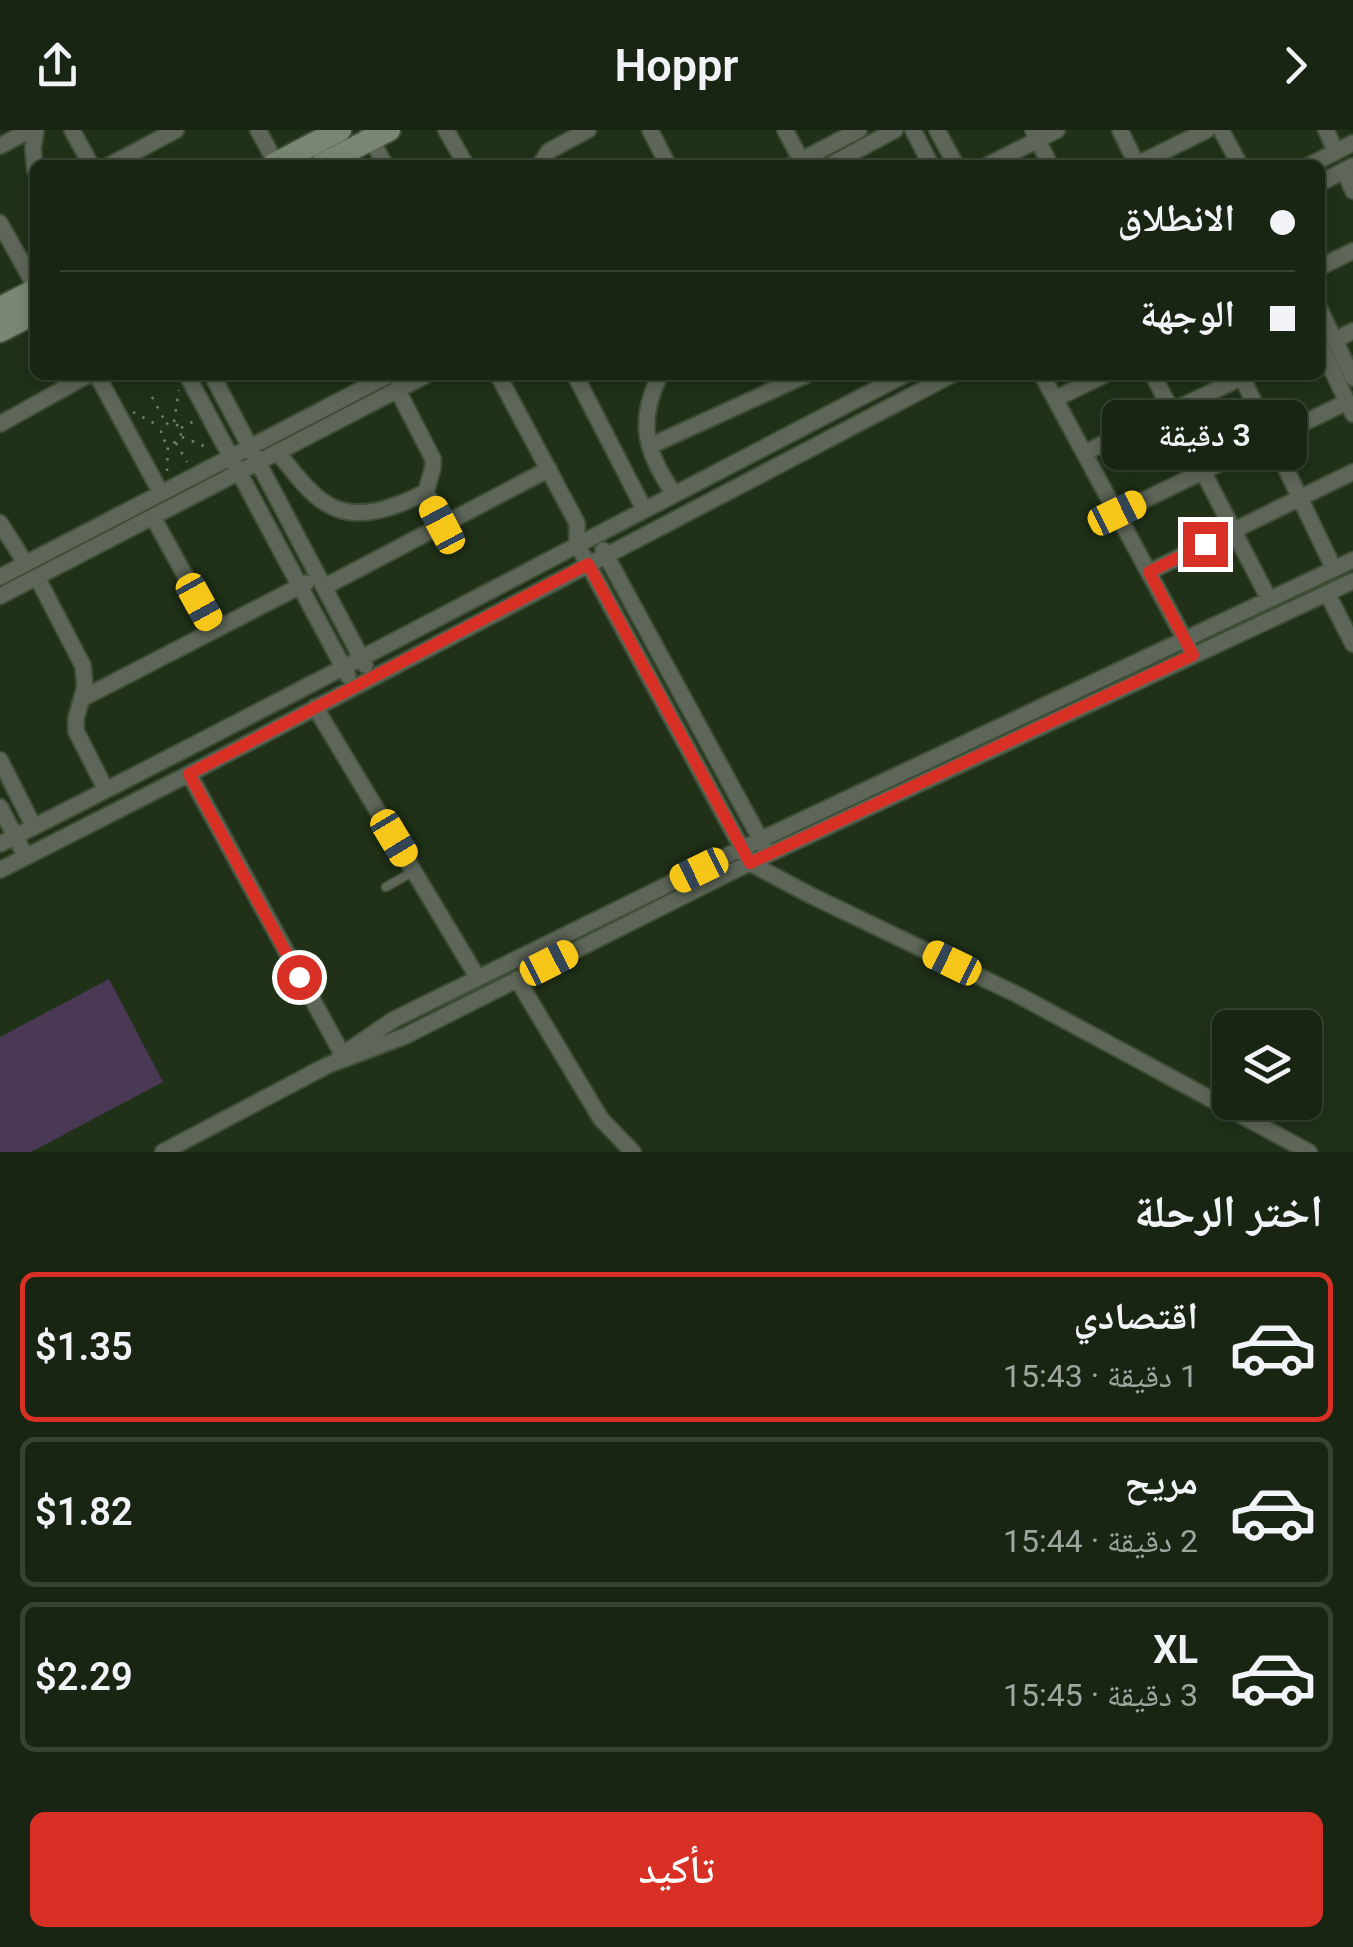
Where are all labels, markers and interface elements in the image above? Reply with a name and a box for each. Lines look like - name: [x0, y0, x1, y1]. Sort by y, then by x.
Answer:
- icon: share: [30, 38, 85, 93]
- icon: forward: [1268, 38, 1323, 93]
- text: Hoppr: [614, 39, 739, 92]
- text: الانطلاق: [1117, 196, 1235, 240]
- text: الوجهة: [1140, 292, 1235, 336]
- callout: 3 دقيقة: [1102, 399, 1308, 469]
- text: 3 دقيقة: [1158, 416, 1251, 454]
- car: [1083, 486, 1151, 540]
- car: [415, 491, 469, 559]
- route end: [1183, 522, 1228, 567]
- car: [171, 568, 227, 636]
- car: [366, 805, 422, 871]
- car: [665, 843, 733, 897]
- car: [515, 936, 583, 990]
- car: [918, 936, 986, 990]
- route start: [277, 955, 322, 1000]
- map controls: [1212, 1010, 1322, 1120]
- button: layers: [1212, 1010, 1322, 1120]
- text: اختر الرحلة: [1134, 1185, 1323, 1238]
- text: اقتصادي: [1074, 1294, 1198, 1338]
- icon: car: [1228, 1302, 1318, 1392]
- text: $1.35: [35, 1325, 133, 1369]
- text: 1 دقيقة · 15:43: [1003, 1357, 1198, 1395]
- text: مريح: [1124, 1459, 1198, 1503]
- icon: car: [1228, 1467, 1318, 1557]
- text: $1.82: [35, 1490, 133, 1534]
- text: 2 دقيقة · 15:44: [1003, 1522, 1198, 1560]
- text: XL: [1153, 1628, 1198, 1672]
- icon: car: [1228, 1632, 1318, 1722]
- text: $2.29: [35, 1655, 133, 1699]
- text: 3 دقيقة · 15:45: [1003, 1676, 1198, 1714]
- button: تأكيد: [30, 1812, 1323, 1927]

